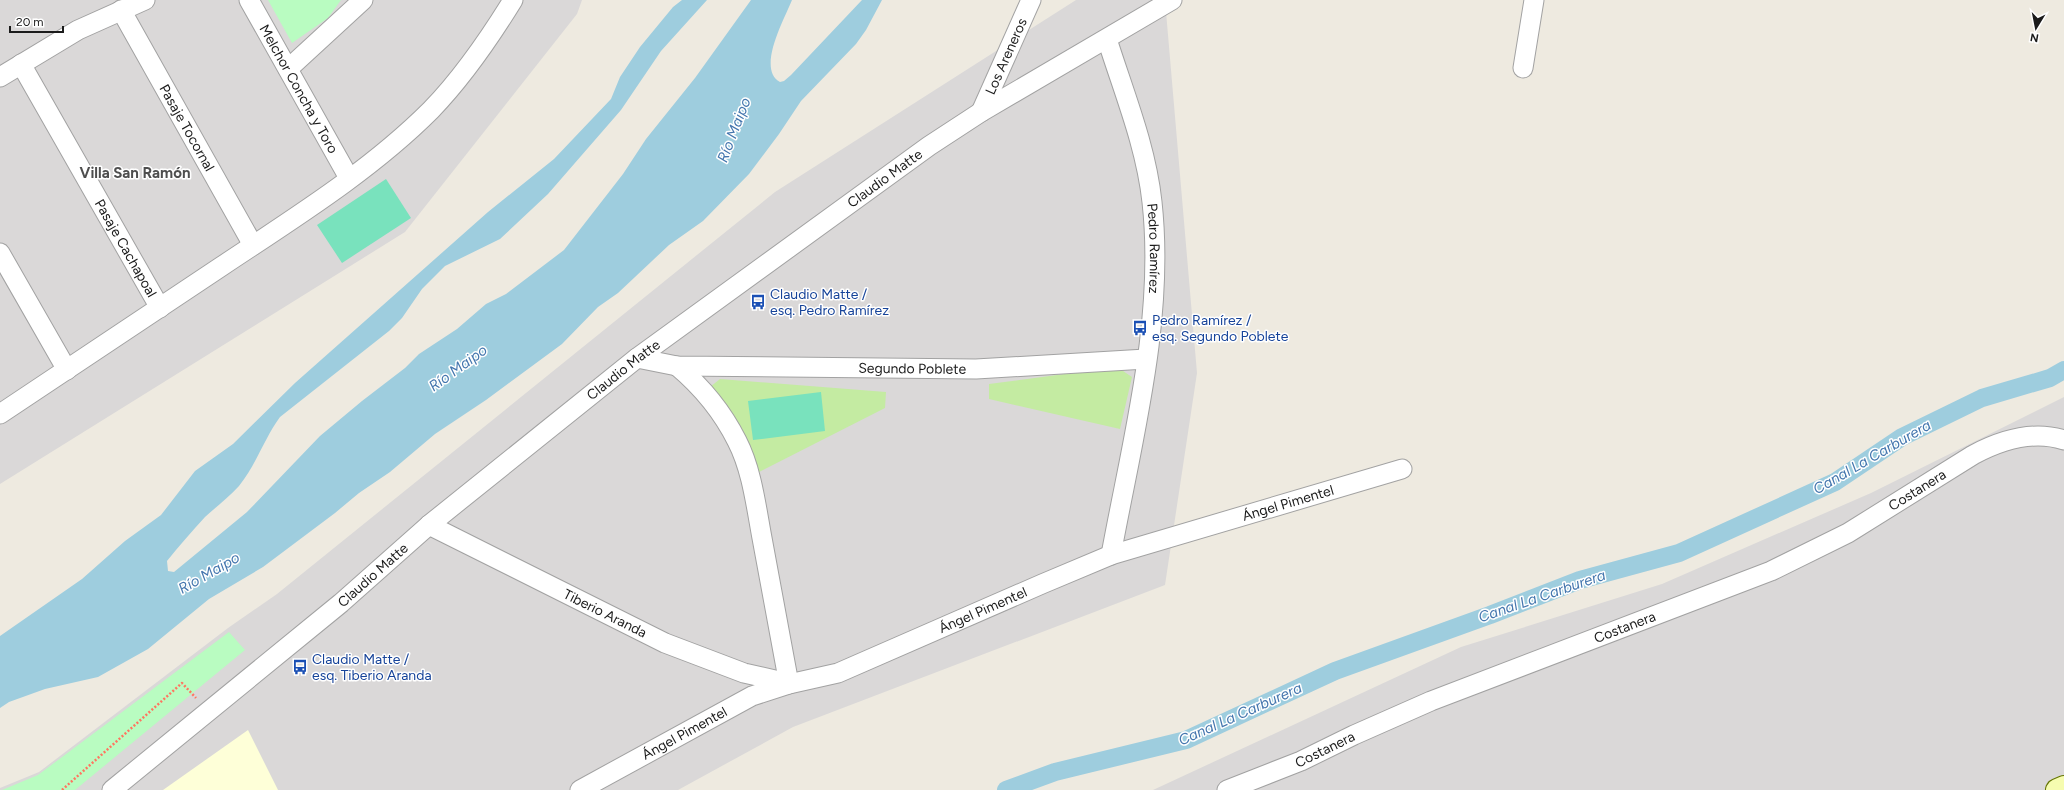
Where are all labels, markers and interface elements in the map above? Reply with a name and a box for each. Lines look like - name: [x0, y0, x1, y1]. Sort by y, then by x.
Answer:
- scale bar: [10, 8, 63, 34]
- north arrow: [2016, 8, 2056, 48]
- text: 20 m: [16, 15, 44, 29]
- street label: Los Areneros: [982, 16, 1031, 97]
- street label: Melchor Concha y Toro: [256, 22, 341, 157]
- text: N: [2029, 30, 2040, 44]
- street label: Pasaje Tocornal: [155, 81, 218, 174]
- water label: Río Maipo: [713, 95, 755, 165]
- street label: Claudio Matte: [844, 146, 926, 211]
- district label: Villa San Ramón: [80, 164, 190, 182]
- street label: Pasaje Cachapoal: [91, 196, 160, 300]
- street label: Pedro Ramírez: [1143, 203, 1163, 294]
- place label: Claudio Matte / esq. Pedro Ramírez: [770, 286, 889, 319]
- bus stop icon: Claudio Matte / esq. Pedro Ramírez: [749, 293, 767, 311]
- place label: Pedro Ramírez / esq. Segundo Poblete: [1152, 312, 1289, 345]
- bus stop icon: Pedro Ramírez / esq. Segundo Poblete: [1131, 319, 1149, 337]
- street label: Claudio Matte: [583, 336, 664, 404]
- water label: Río Maipo: [425, 341, 491, 395]
- street label: Segundo Poblete: [858, 360, 967, 378]
- water label: Canal La Carburera: [1810, 416, 1934, 498]
- street label: Costanera: [1885, 466, 1949, 515]
- street label: Ángel Pimentel: [1240, 482, 1336, 525]
- street label: Claudio Matte: [334, 539, 412, 611]
- water label: Río Maipo: [175, 548, 243, 598]
- water label: Canal La Carburera: [1476, 566, 1608, 626]
- street label: Ángel Pimentel: [936, 584, 1030, 637]
- street label: Tiberio Aranda: [560, 586, 649, 641]
- street label: Costanera: [1592, 608, 1658, 647]
- place label: Claudio Matte / esq. Tiberio Aranda: [312, 651, 432, 684]
- bus stop icon: Claudio Matte / esq. Tiberio Aranda: [291, 658, 309, 676]
- water label: Canal La Carburera: [1175, 679, 1305, 749]
- street label: Ángel Pimentel: [639, 703, 730, 763]
- street label: Costanera: [1293, 728, 1358, 771]

